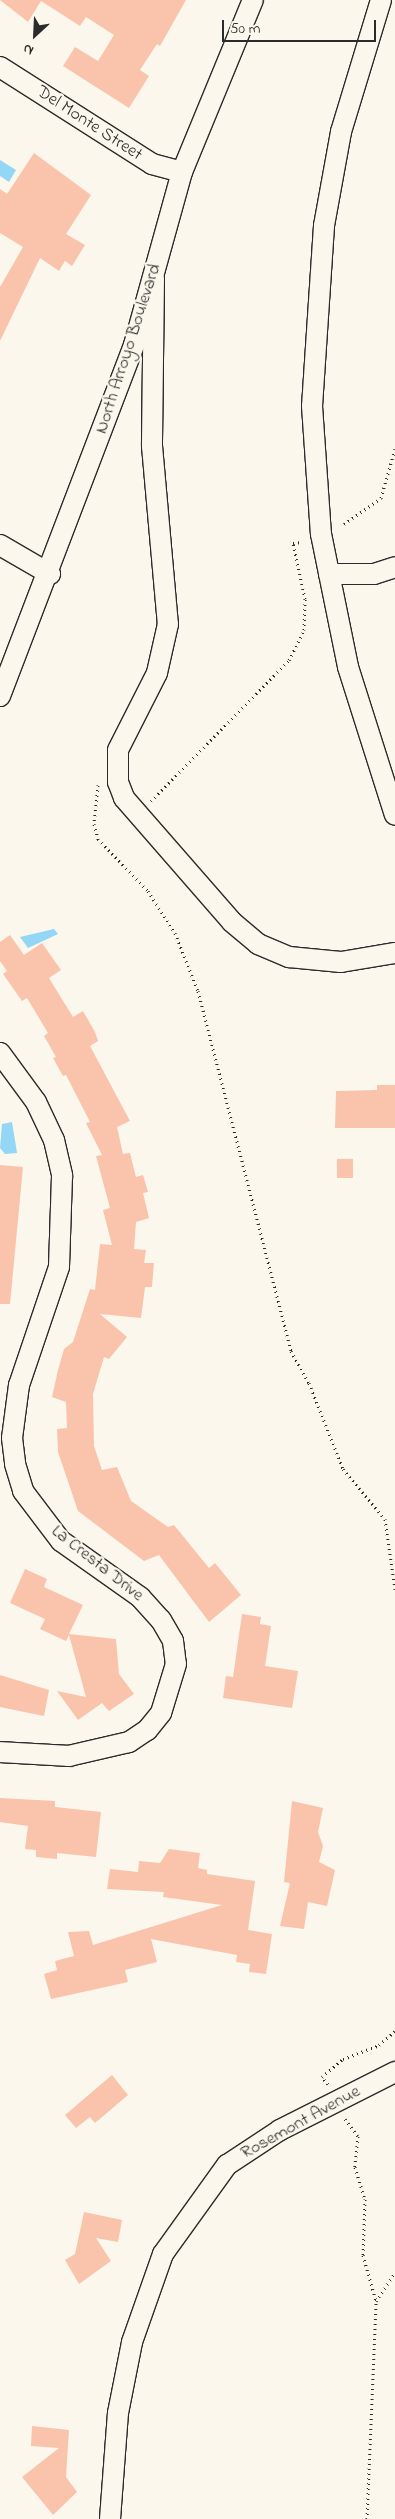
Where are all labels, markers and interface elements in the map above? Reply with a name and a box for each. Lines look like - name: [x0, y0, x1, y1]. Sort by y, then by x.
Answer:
- north arrow: [10, 10, 60, 60]
- scale bar: [225, 10, 379, 42]
- text: 50 m: [230, 18, 260, 40]
- text: N: [20, 38, 37, 61]
- street label: Del Monte Street: [32, 82, 146, 166]
- street label: North Arroyo Boulevard: [91, 261, 167, 437]
- street label: La Cresta Drive: [46, 1521, 148, 1607]
- street label: Rosemont Avenue: [238, 2081, 364, 2165]

